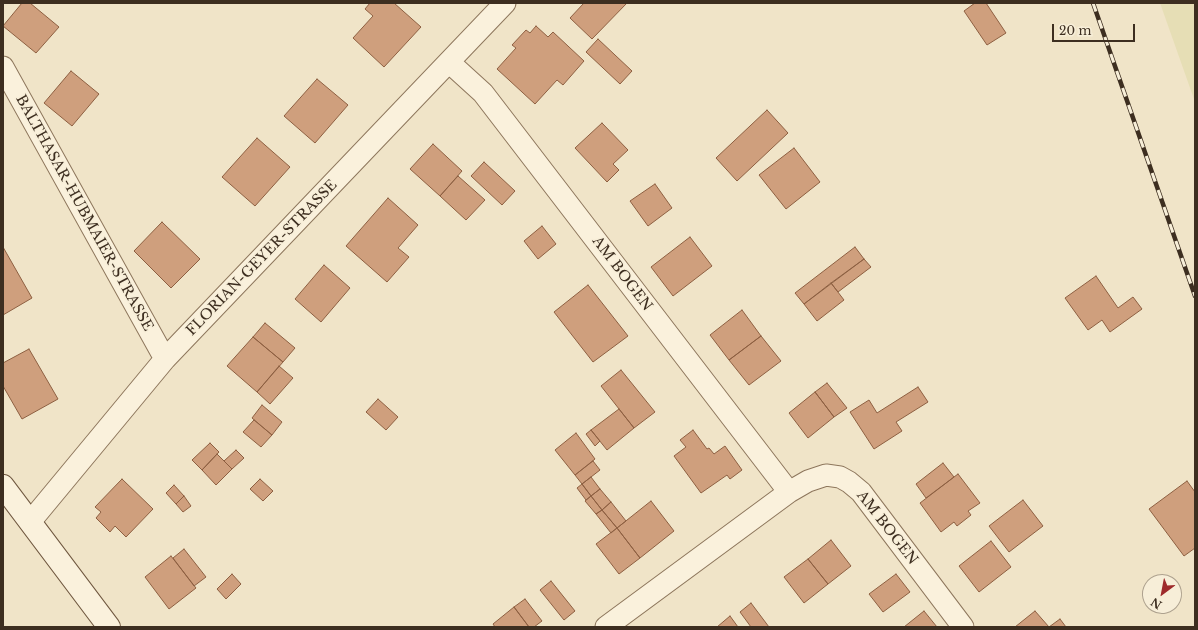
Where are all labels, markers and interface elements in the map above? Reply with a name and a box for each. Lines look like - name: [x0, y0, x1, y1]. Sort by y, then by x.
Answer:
- scale bar: [1054, 16, 1137, 42]
- text: 20 m: [1059, 23, 1091, 38]
- street label: BALTHASAR-HUBMAIER-STRASSE: [12, 92, 156, 334]
- street label: FLORIAN-GEYER-STRASSE: [183, 177, 341, 339]
- street label: AM BOGEN: [588, 233, 656, 315]
- street label: AM BOGEN: [853, 488, 921, 568]
- north arrow: [1142, 574, 1182, 614]
- text: N: [1148, 595, 1164, 612]

